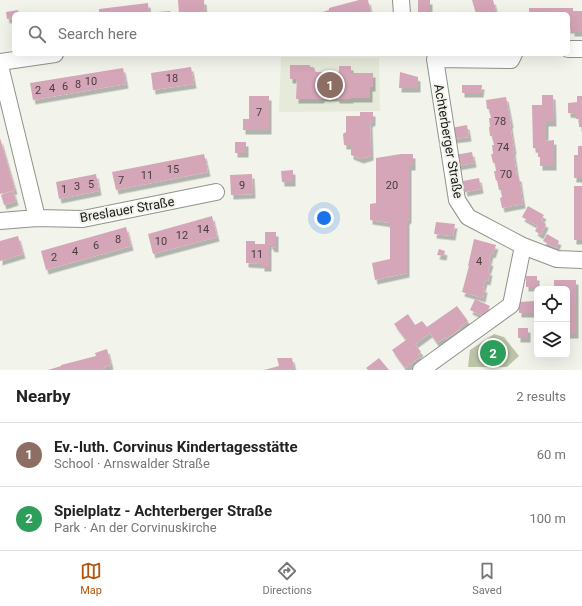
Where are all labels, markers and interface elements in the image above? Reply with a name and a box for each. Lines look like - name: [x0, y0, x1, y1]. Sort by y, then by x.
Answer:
- search box: [12, 12, 570, 56]
- icon: search: [26, 23, 48, 45]
- text: Search here: [58, 25, 137, 43]
- pin: 1: [317, 70, 343, 100]
- house number: 18: [166, 72, 178, 85]
- house number: 10: [85, 75, 97, 88]
- house number: 8: [75, 78, 81, 91]
- house number: 6: [62, 80, 68, 93]
- house number: 4: [49, 82, 55, 95]
- street label: Achterberger Straße: [431, 83, 466, 200]
- house number: 2: [35, 84, 41, 97]
- house number: 7: [256, 106, 262, 119]
- house number: 78: [494, 115, 506, 128]
- house number: 74: [497, 141, 509, 154]
- house number: 15: [167, 163, 179, 176]
- house number: 70: [500, 168, 512, 181]
- house number: 11: [141, 169, 153, 182]
- house number: 7: [118, 174, 124, 187]
- house number: 5: [88, 178, 94, 191]
- house number: 9: [239, 179, 245, 192]
- house number: 20: [386, 179, 398, 192]
- house number: 3: [74, 180, 80, 193]
- house number: 1: [61, 183, 67, 196]
- street label: Breslauer Straße: [79, 194, 176, 225]
- your location: [314, 208, 334, 228]
- house number: 14: [197, 223, 209, 236]
- house number: 12: [176, 229, 188, 242]
- house number: 8: [115, 233, 121, 246]
- house number: 10: [155, 235, 167, 248]
- house number: 6: [93, 239, 99, 252]
- house number: 4: [72, 245, 78, 258]
- house number: 11: [251, 248, 263, 261]
- house number: 2: [51, 251, 57, 264]
- house number: 4: [476, 255, 482, 268]
- map controls: [534, 286, 570, 358]
- button: locate: [534, 286, 570, 322]
- button: layers: [534, 322, 570, 358]
- pin: 2: [480, 338, 506, 368]
- text: Nearby: [16, 386, 71, 406]
- text: 2 results: [516, 389, 566, 404]
- text: Ev.-luth. Corvinus Kindertagesstätte: [54, 438, 298, 456]
- text: 1: [25, 447, 33, 462]
- text: 60 m: [537, 447, 566, 462]
- text: School · Arnswalder Straße: [54, 456, 210, 471]
- text: Spielplatz - Achterberger Straße: [54, 502, 272, 520]
- text: 2: [25, 511, 33, 526]
- text: 100 m: [529, 511, 566, 526]
- text: Park · An der Corvinuskirche: [54, 520, 217, 535]
- tab: Map: [80, 560, 102, 597]
- tab: Directions: [262, 560, 312, 597]
- tab: Saved: [472, 560, 502, 597]

